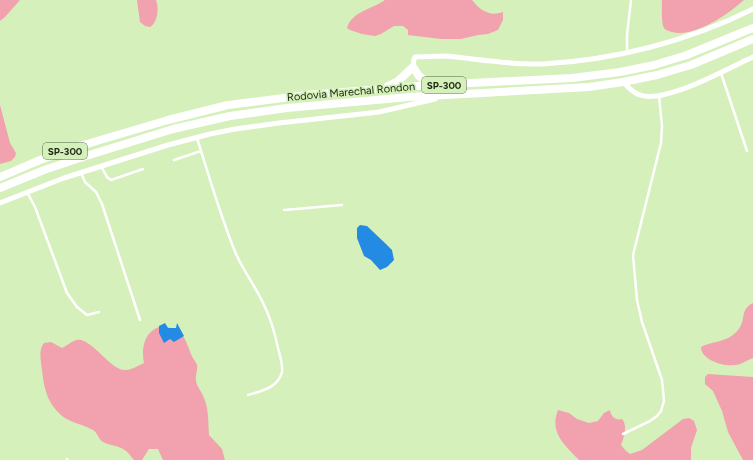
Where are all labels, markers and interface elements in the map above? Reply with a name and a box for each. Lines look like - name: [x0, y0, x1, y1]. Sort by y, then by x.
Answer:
- road number: SP-300: [422, 77, 466, 93]
- street label: Rodovia Marechal Rondon: [286, 80, 416, 104]
- road number: SP-300: [43, 143, 87, 159]

